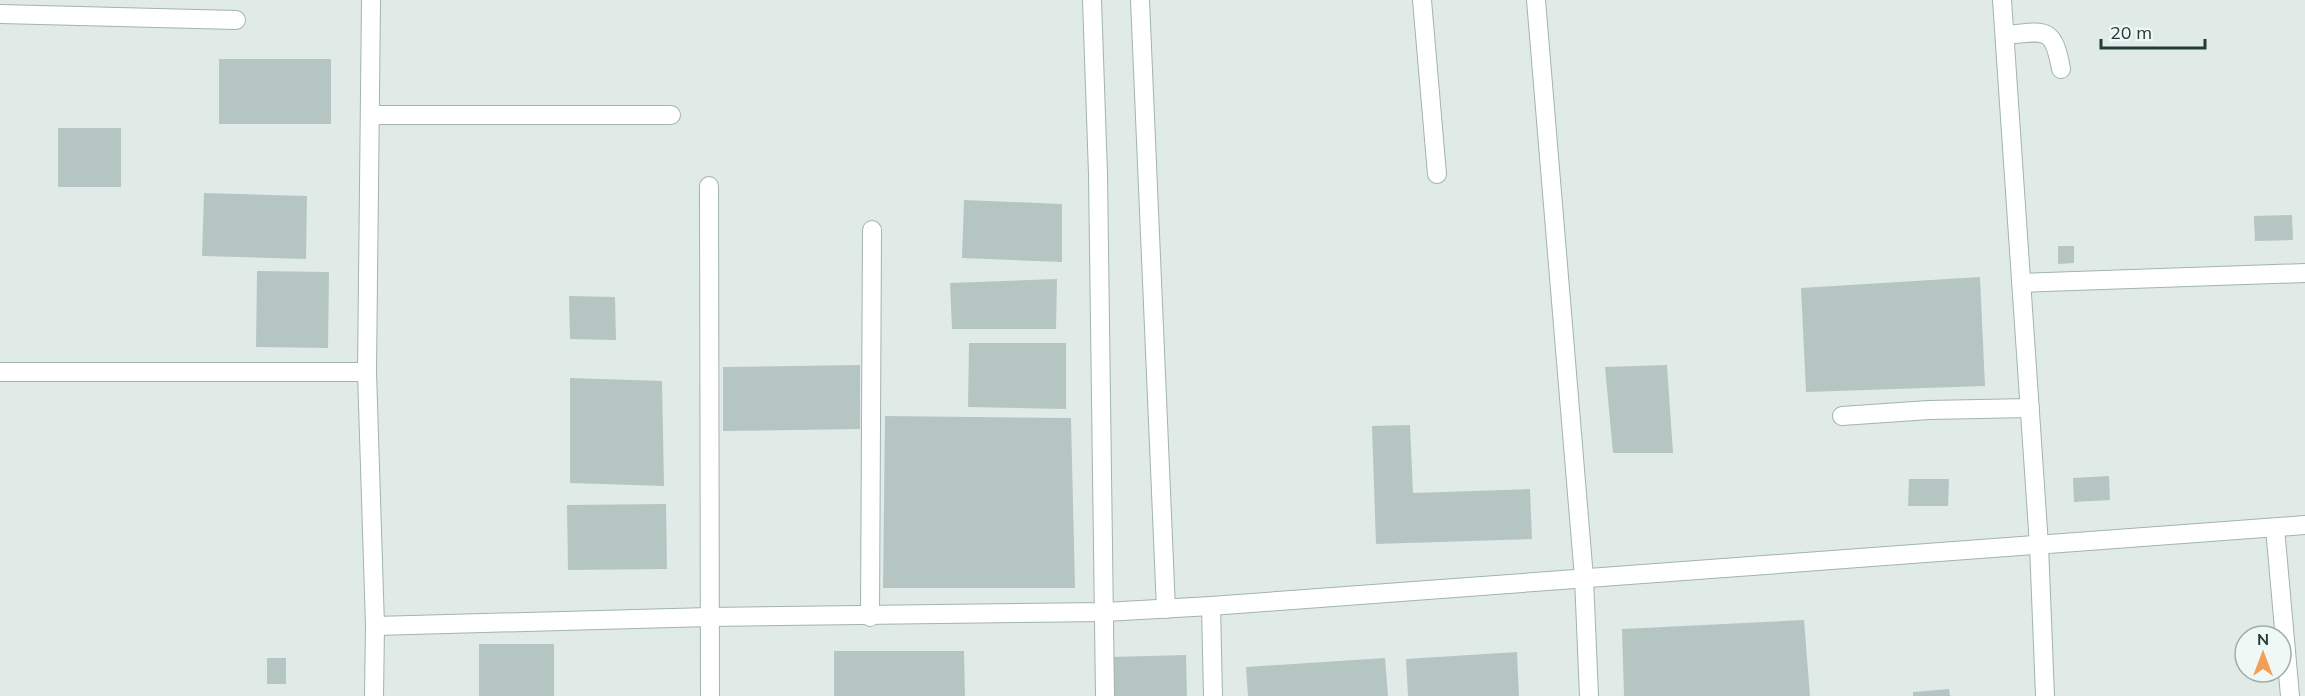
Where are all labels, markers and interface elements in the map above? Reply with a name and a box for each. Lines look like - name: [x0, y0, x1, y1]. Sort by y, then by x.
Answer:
- scale bar: [2101, 12, 2204, 50]
- text: 20 m: [2110, 21, 2152, 44]
- north arrow: [2233, 624, 2293, 684]
- text: N: [2257, 629, 2269, 649]

